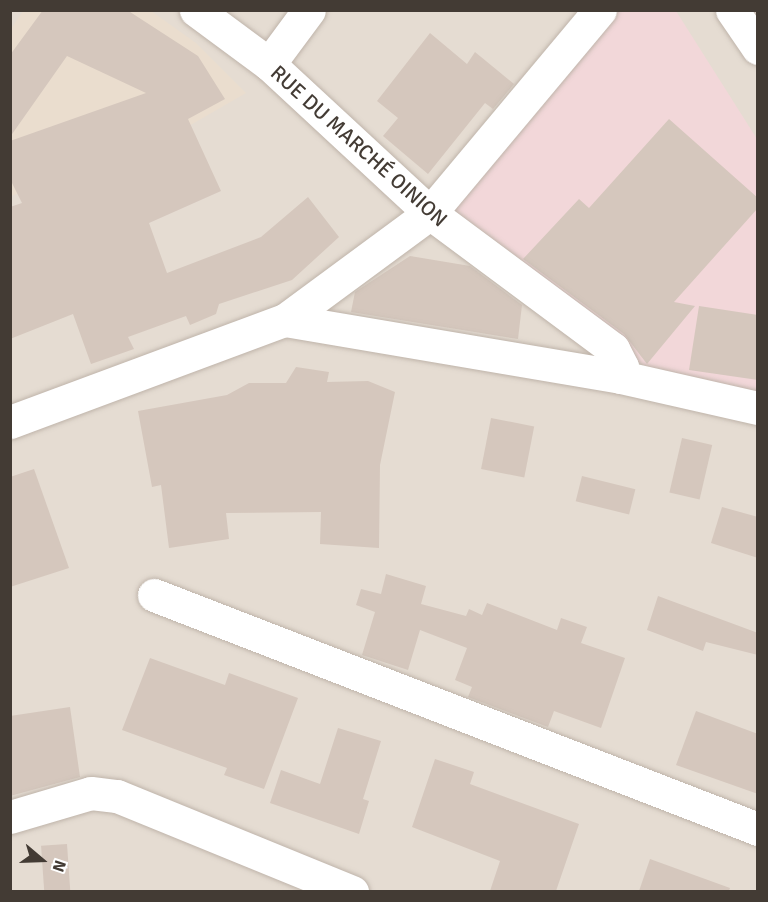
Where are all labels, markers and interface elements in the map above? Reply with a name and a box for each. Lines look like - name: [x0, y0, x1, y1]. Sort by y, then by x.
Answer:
- street label: RUE DU MARCHÉ OINION: [265, 60, 453, 232]
- north arrow: [12, 830, 72, 890]
- text: N: [48, 857, 70, 874]

